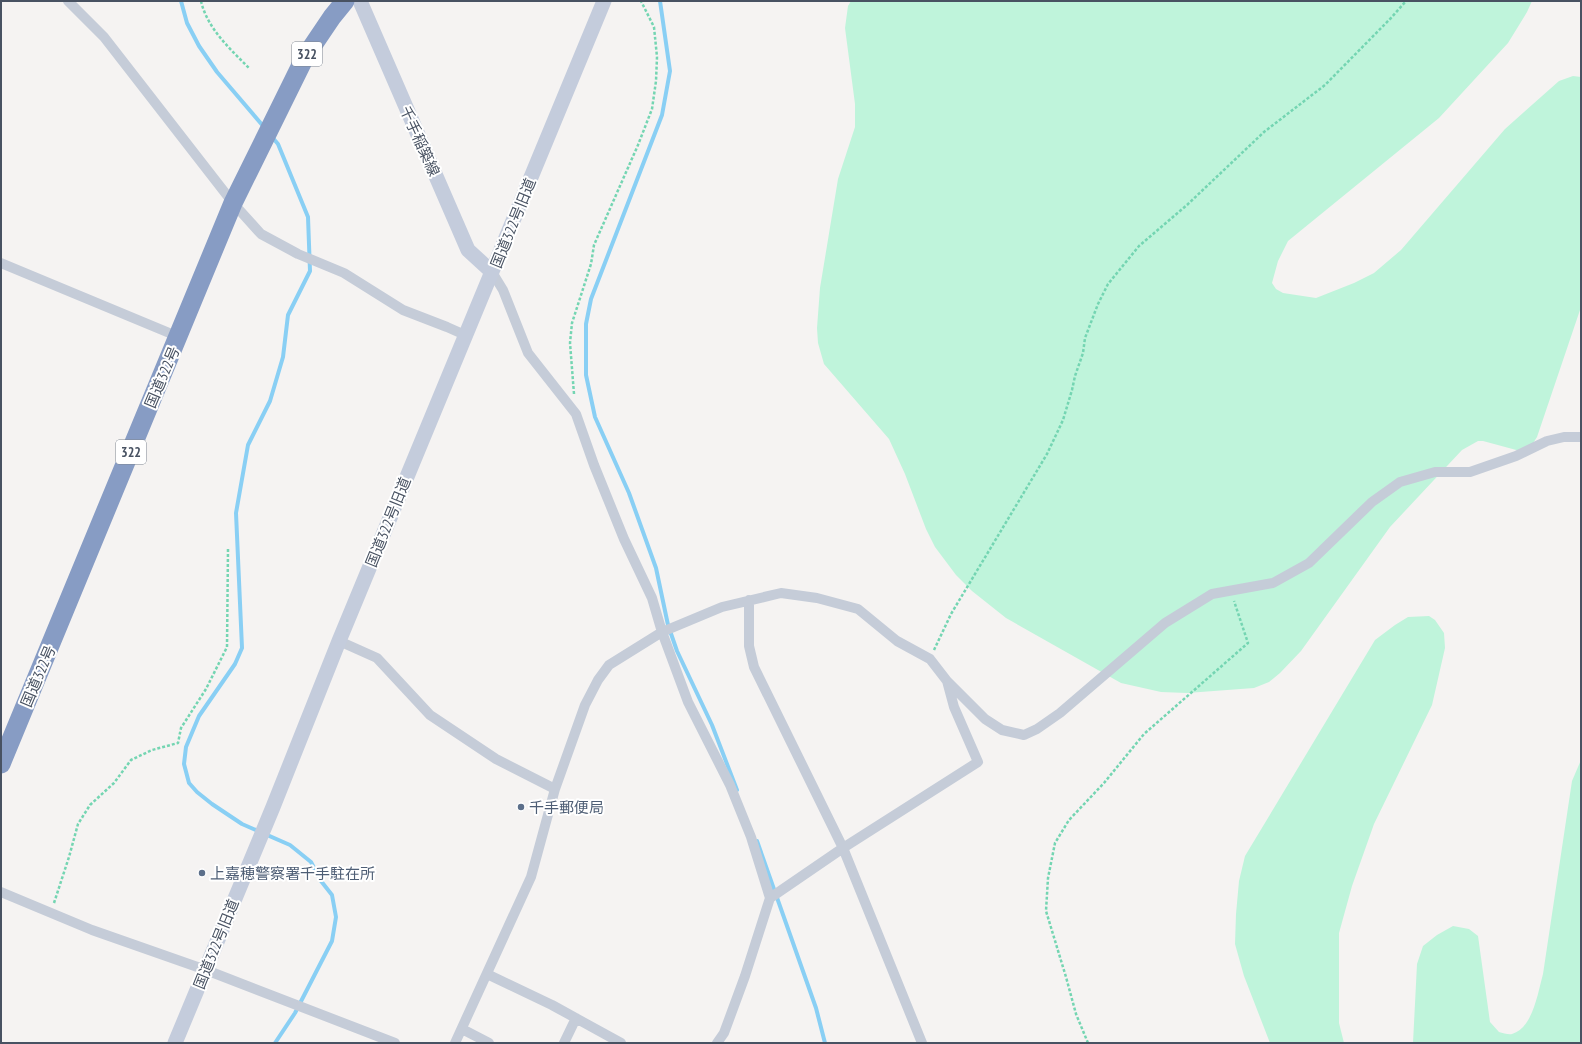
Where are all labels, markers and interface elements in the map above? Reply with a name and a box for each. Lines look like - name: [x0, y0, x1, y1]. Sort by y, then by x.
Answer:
- road number: 322: [292, 42, 322, 66]
- street label: 千手稲築線: [396, 103, 444, 179]
- street label: 国道322号旧道: [486, 175, 540, 271]
- street label: 国道322号: [141, 343, 183, 411]
- road number: 322: [116, 440, 146, 464]
- street label: 国道322号旧道: [361, 474, 415, 570]
- street label: 国道322号: [17, 642, 59, 710]
- place label: 千手郵便局: [529, 798, 604, 817]
- marker: 千手郵便局: [516, 802, 526, 812]
- place label: 上嘉穂警察署千手駐在所: [210, 864, 375, 883]
- marker: 上嘉穂警察署千手駐在所: [197, 868, 207, 878]
- street label: 国道322号旧道: [189, 896, 243, 992]

